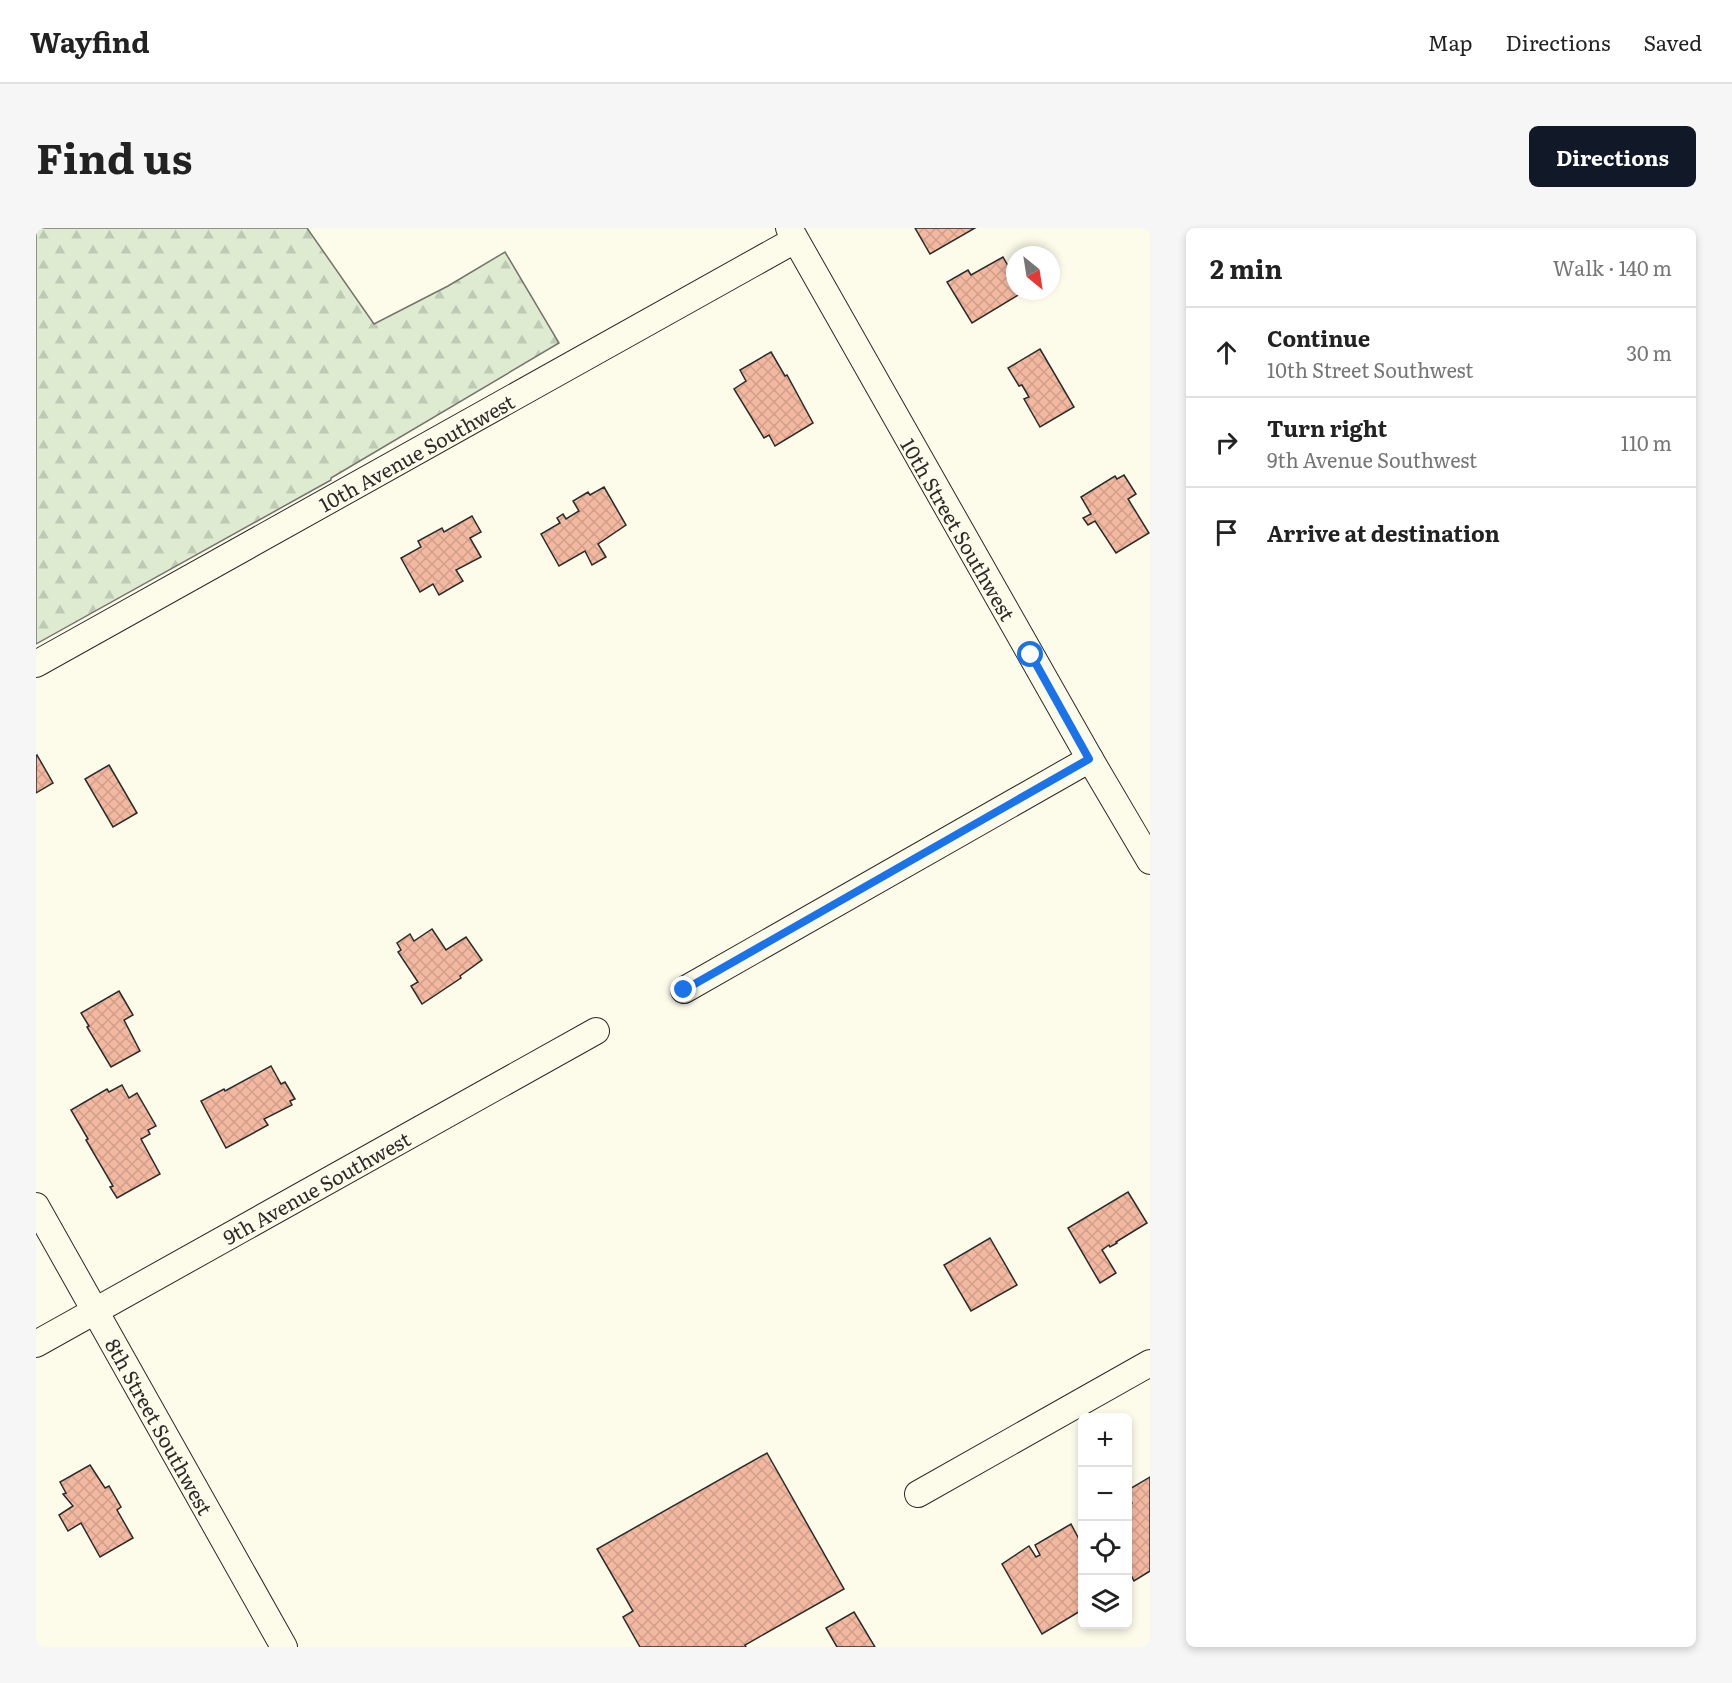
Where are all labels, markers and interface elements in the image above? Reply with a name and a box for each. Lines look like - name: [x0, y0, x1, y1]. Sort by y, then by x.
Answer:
- text: Wayfind: [30, 20, 150, 62]
- text: Map: [1428, 26, 1473, 57]
- text: Directions: [1506, 26, 1611, 57]
- text: Saved: [1644, 26, 1702, 57]
- text: Find us: [36, 125, 193, 187]
- button: Directions: [1529, 126, 1696, 187]
- north arrow: [1006, 246, 1060, 300]
- text: 2 min: [1210, 248, 1283, 287]
- text: Walk · 140 m: [1553, 252, 1672, 282]
- text: Continue: [1267, 321, 1370, 354]
- icon: ahead: [1210, 336, 1243, 369]
- text: 30 m: [1626, 337, 1672, 367]
- text: 10th Street Southwest: [1267, 354, 1473, 384]
- street label: 10th Avenue Southwest: [313, 386, 519, 518]
- text: Turn right: [1267, 411, 1387, 444]
- icon: right: [1210, 426, 1243, 459]
- text: 110 m: [1621, 427, 1672, 457]
- street label: 10th Street Southwest: [894, 432, 1024, 626]
- text: 9th Avenue Southwest: [1267, 444, 1477, 474]
- icon: arrive: [1210, 516, 1243, 549]
- text: Arrive at destination: [1267, 516, 1500, 549]
- route start: [1017, 641, 1043, 667]
- route end: [670, 976, 696, 1002]
- street label: 9th Avenue Southwest: [217, 1123, 415, 1251]
- street label: 8th Street Southwest: [99, 1332, 221, 1520]
- map controls: [1078, 1413, 1132, 1629]
- button: +: [1078, 1413, 1132, 1467]
- button: −: [1078, 1467, 1132, 1521]
- button: locate: [1078, 1521, 1132, 1575]
- button: layers: [1078, 1575, 1132, 1629]

